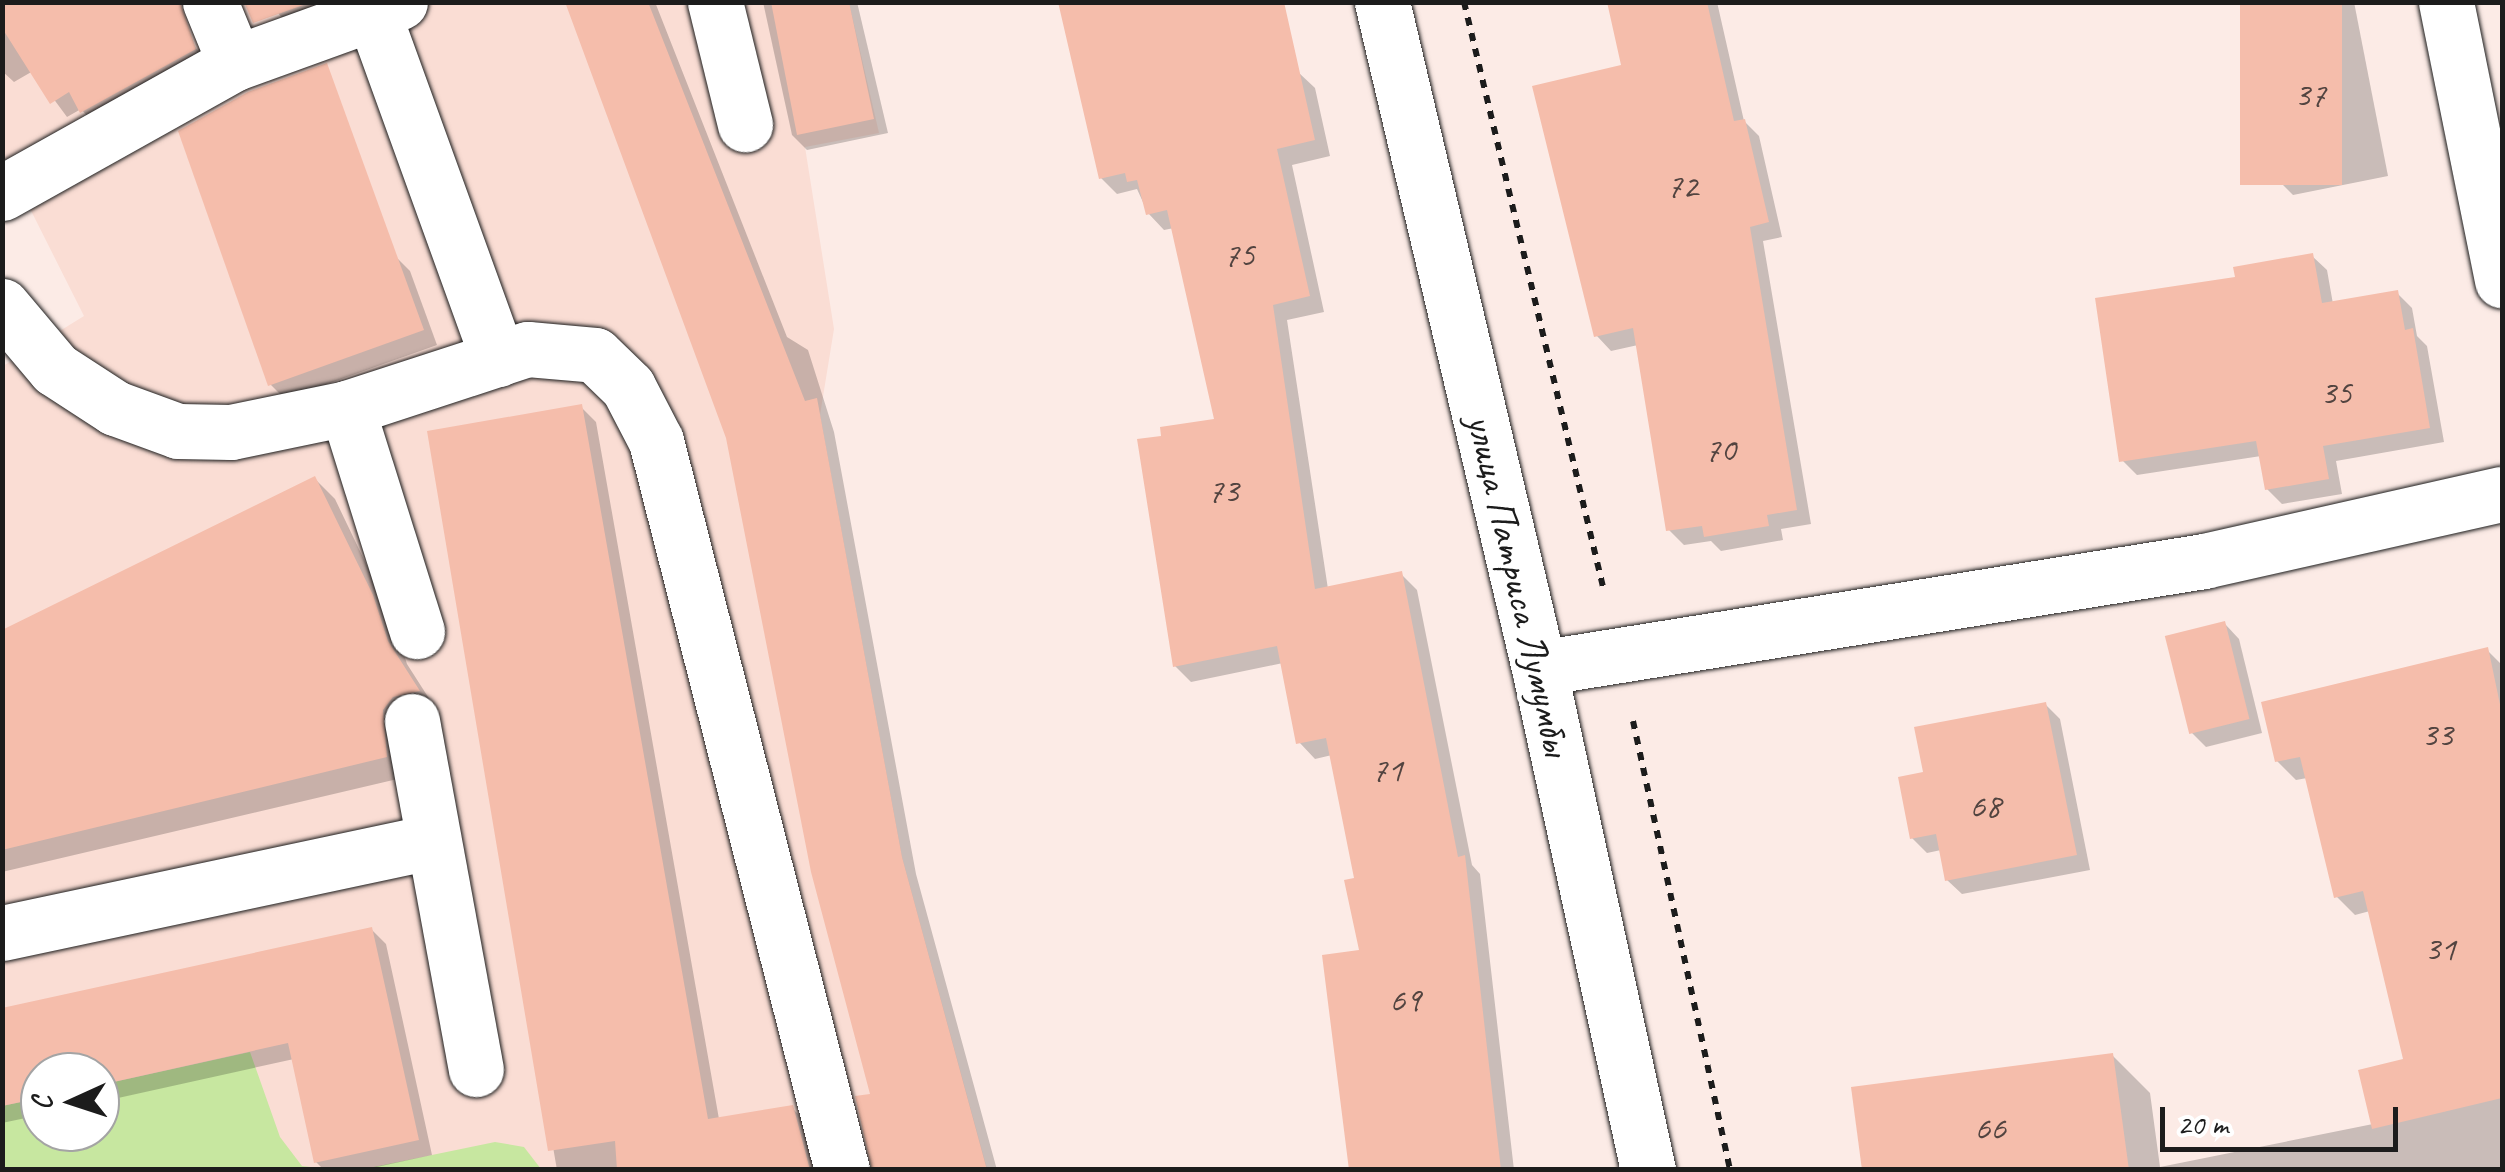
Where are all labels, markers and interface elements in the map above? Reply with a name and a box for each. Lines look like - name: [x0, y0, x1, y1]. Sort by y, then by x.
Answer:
- house number: 37: [2294, 74, 2326, 116]
- house number: 72: [1666, 165, 1698, 207]
- house number: 75: [1223, 234, 1255, 276]
- house number: 35: [2320, 372, 2352, 414]
- street label: улица Патриса Лумумбы: [1456, 409, 1582, 761]
- house number: 70: [1704, 429, 1736, 471]
- house number: 73: [1207, 470, 1239, 512]
- house number: 33: [2421, 714, 2453, 756]
- house number: 71: [1371, 749, 1403, 791]
- house number: 68: [1969, 785, 2001, 827]
- house number: 31: [2424, 928, 2456, 970]
- house number: 69: [1389, 979, 1421, 1021]
- north arrow: [20, 1052, 120, 1152]
- scale bar: [2165, 1087, 2402, 1149]
- text: С: [24, 1096, 59, 1111]
- text: 20 m: [2177, 1105, 2228, 1143]
- house number: 66: [1974, 1107, 2006, 1149]

